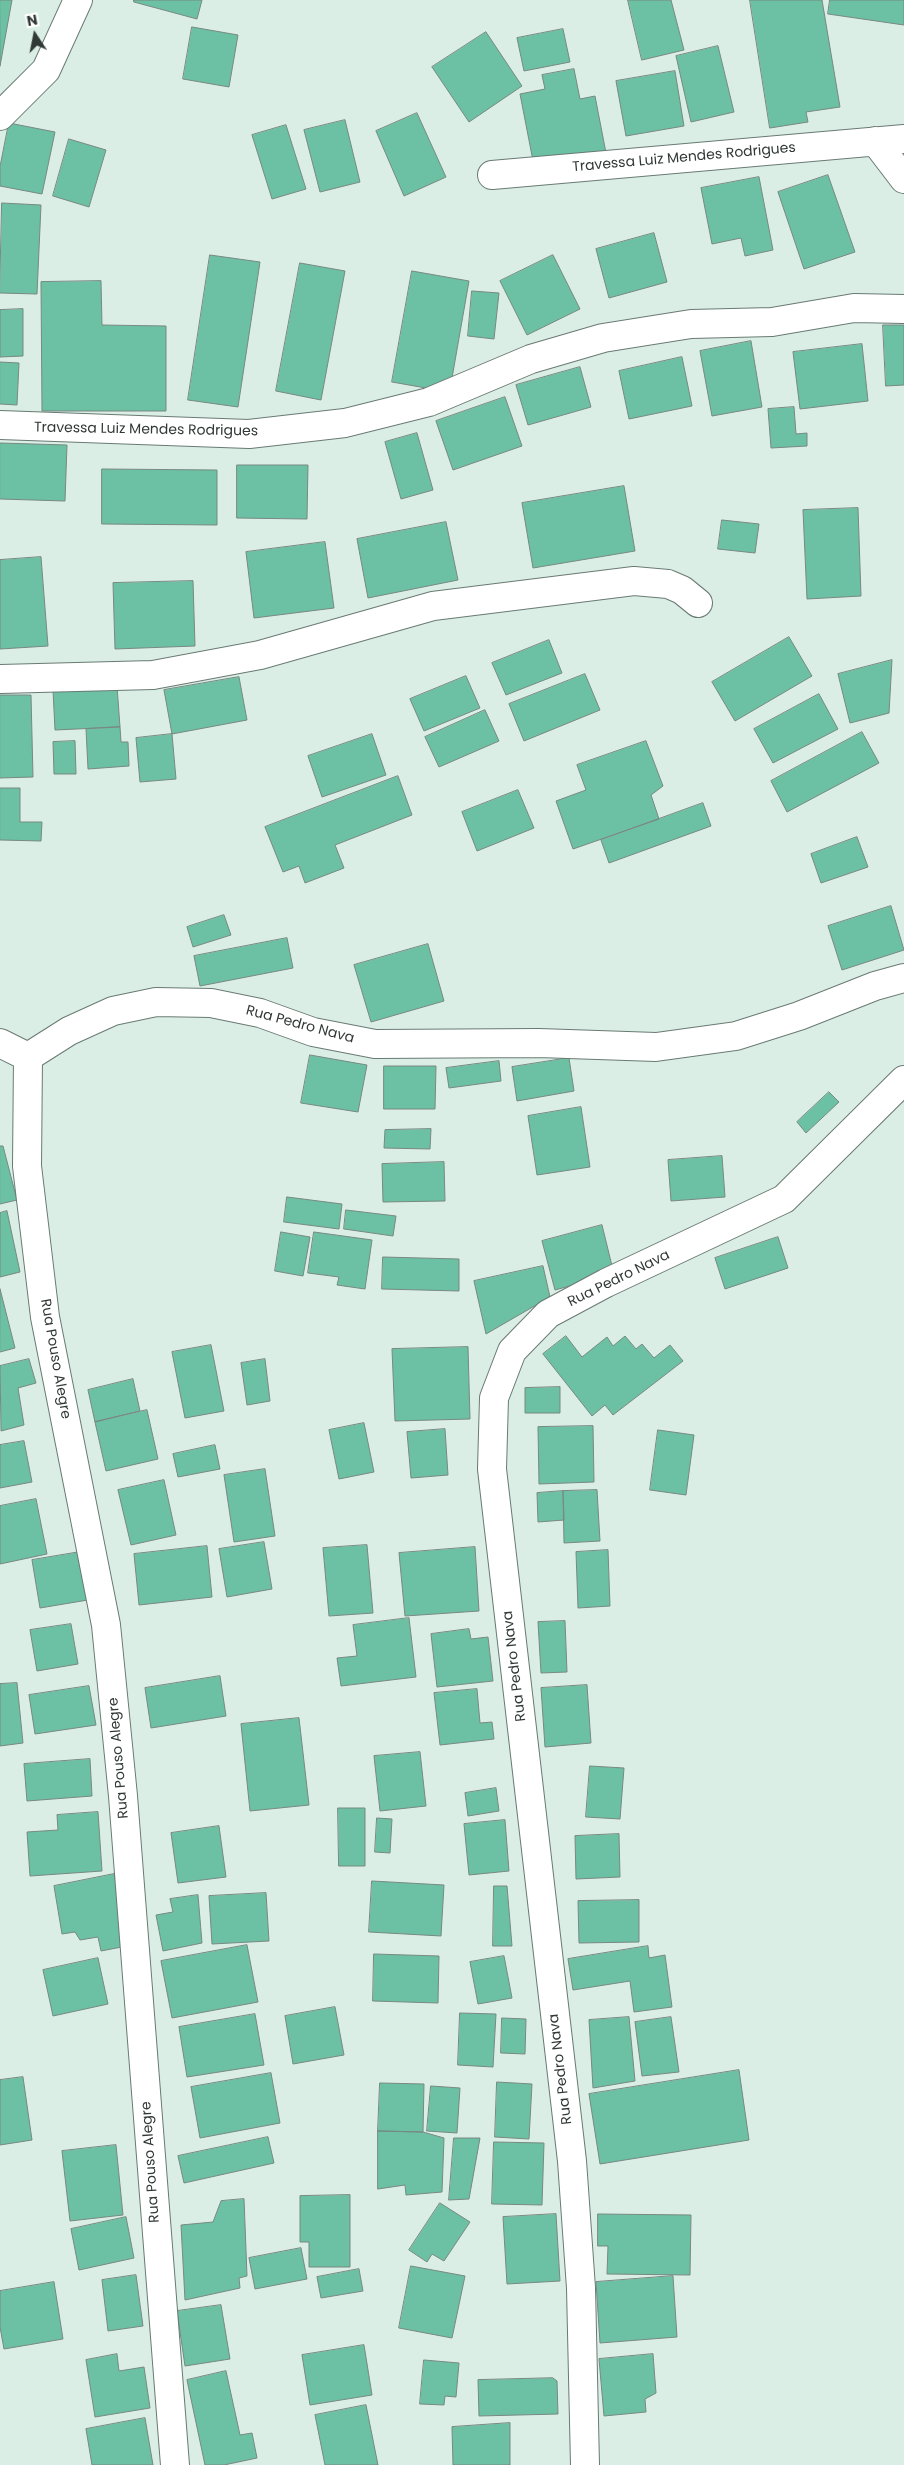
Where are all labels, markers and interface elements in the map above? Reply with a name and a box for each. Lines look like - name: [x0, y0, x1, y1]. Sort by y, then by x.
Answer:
- text: N: [25, 9, 39, 31]
- north arrow: [10, 10, 60, 60]
- street label: Travessa Luiz Mendes Rodrigues: [572, 140, 796, 176]
- street label: Travessa Luiz Mendes Rodrigues: [34, 420, 258, 440]
- street label: Rua Pedro Nava: [244, 1002, 356, 1048]
- street label: Rua Pedro Nava: [565, 1247, 673, 1311]
- street label: Rua Pouso Alegre: [36, 1298, 74, 1420]
- street label: Rua Pedro Nava: [500, 1610, 530, 1722]
- street label: Rua Pouso Alegre: [105, 1697, 133, 1819]
- street label: Rua Pedro Nava: [546, 2013, 576, 2125]
- street label: Rua Pouso Alegre: [138, 2101, 164, 2223]

